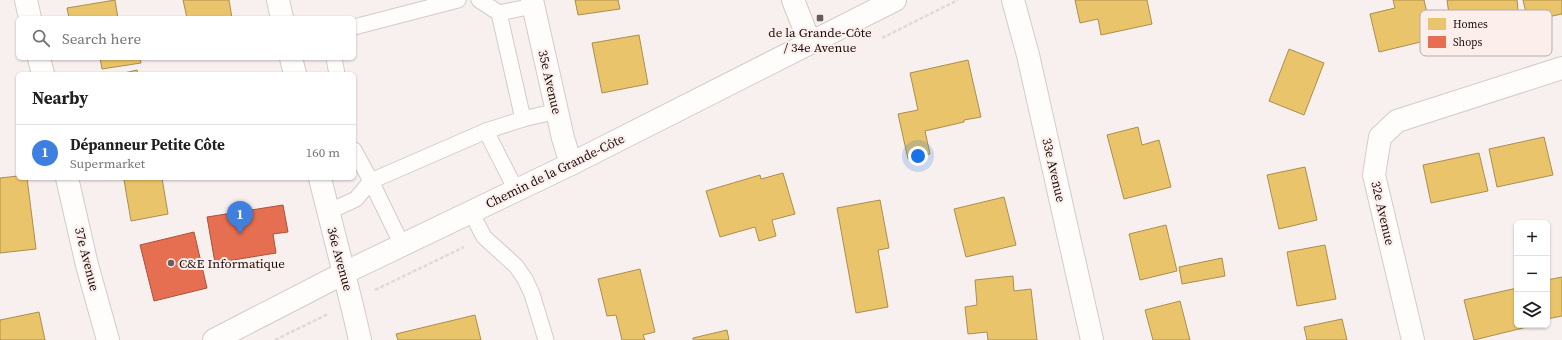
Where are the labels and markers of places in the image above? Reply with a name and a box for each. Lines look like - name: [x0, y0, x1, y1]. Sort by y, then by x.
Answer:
- marker: de la Grande-Côte / 34e Avenue: [815, 13, 825, 23]
- place label: de la Grande-Côte / 34e Avenue: [768, 24, 872, 56]
- pin: 1: [227, 201, 253, 234]
- place label: C&E Informatique: [179, 255, 285, 272]
- marker: C&E Informatique: [166, 258, 176, 268]

